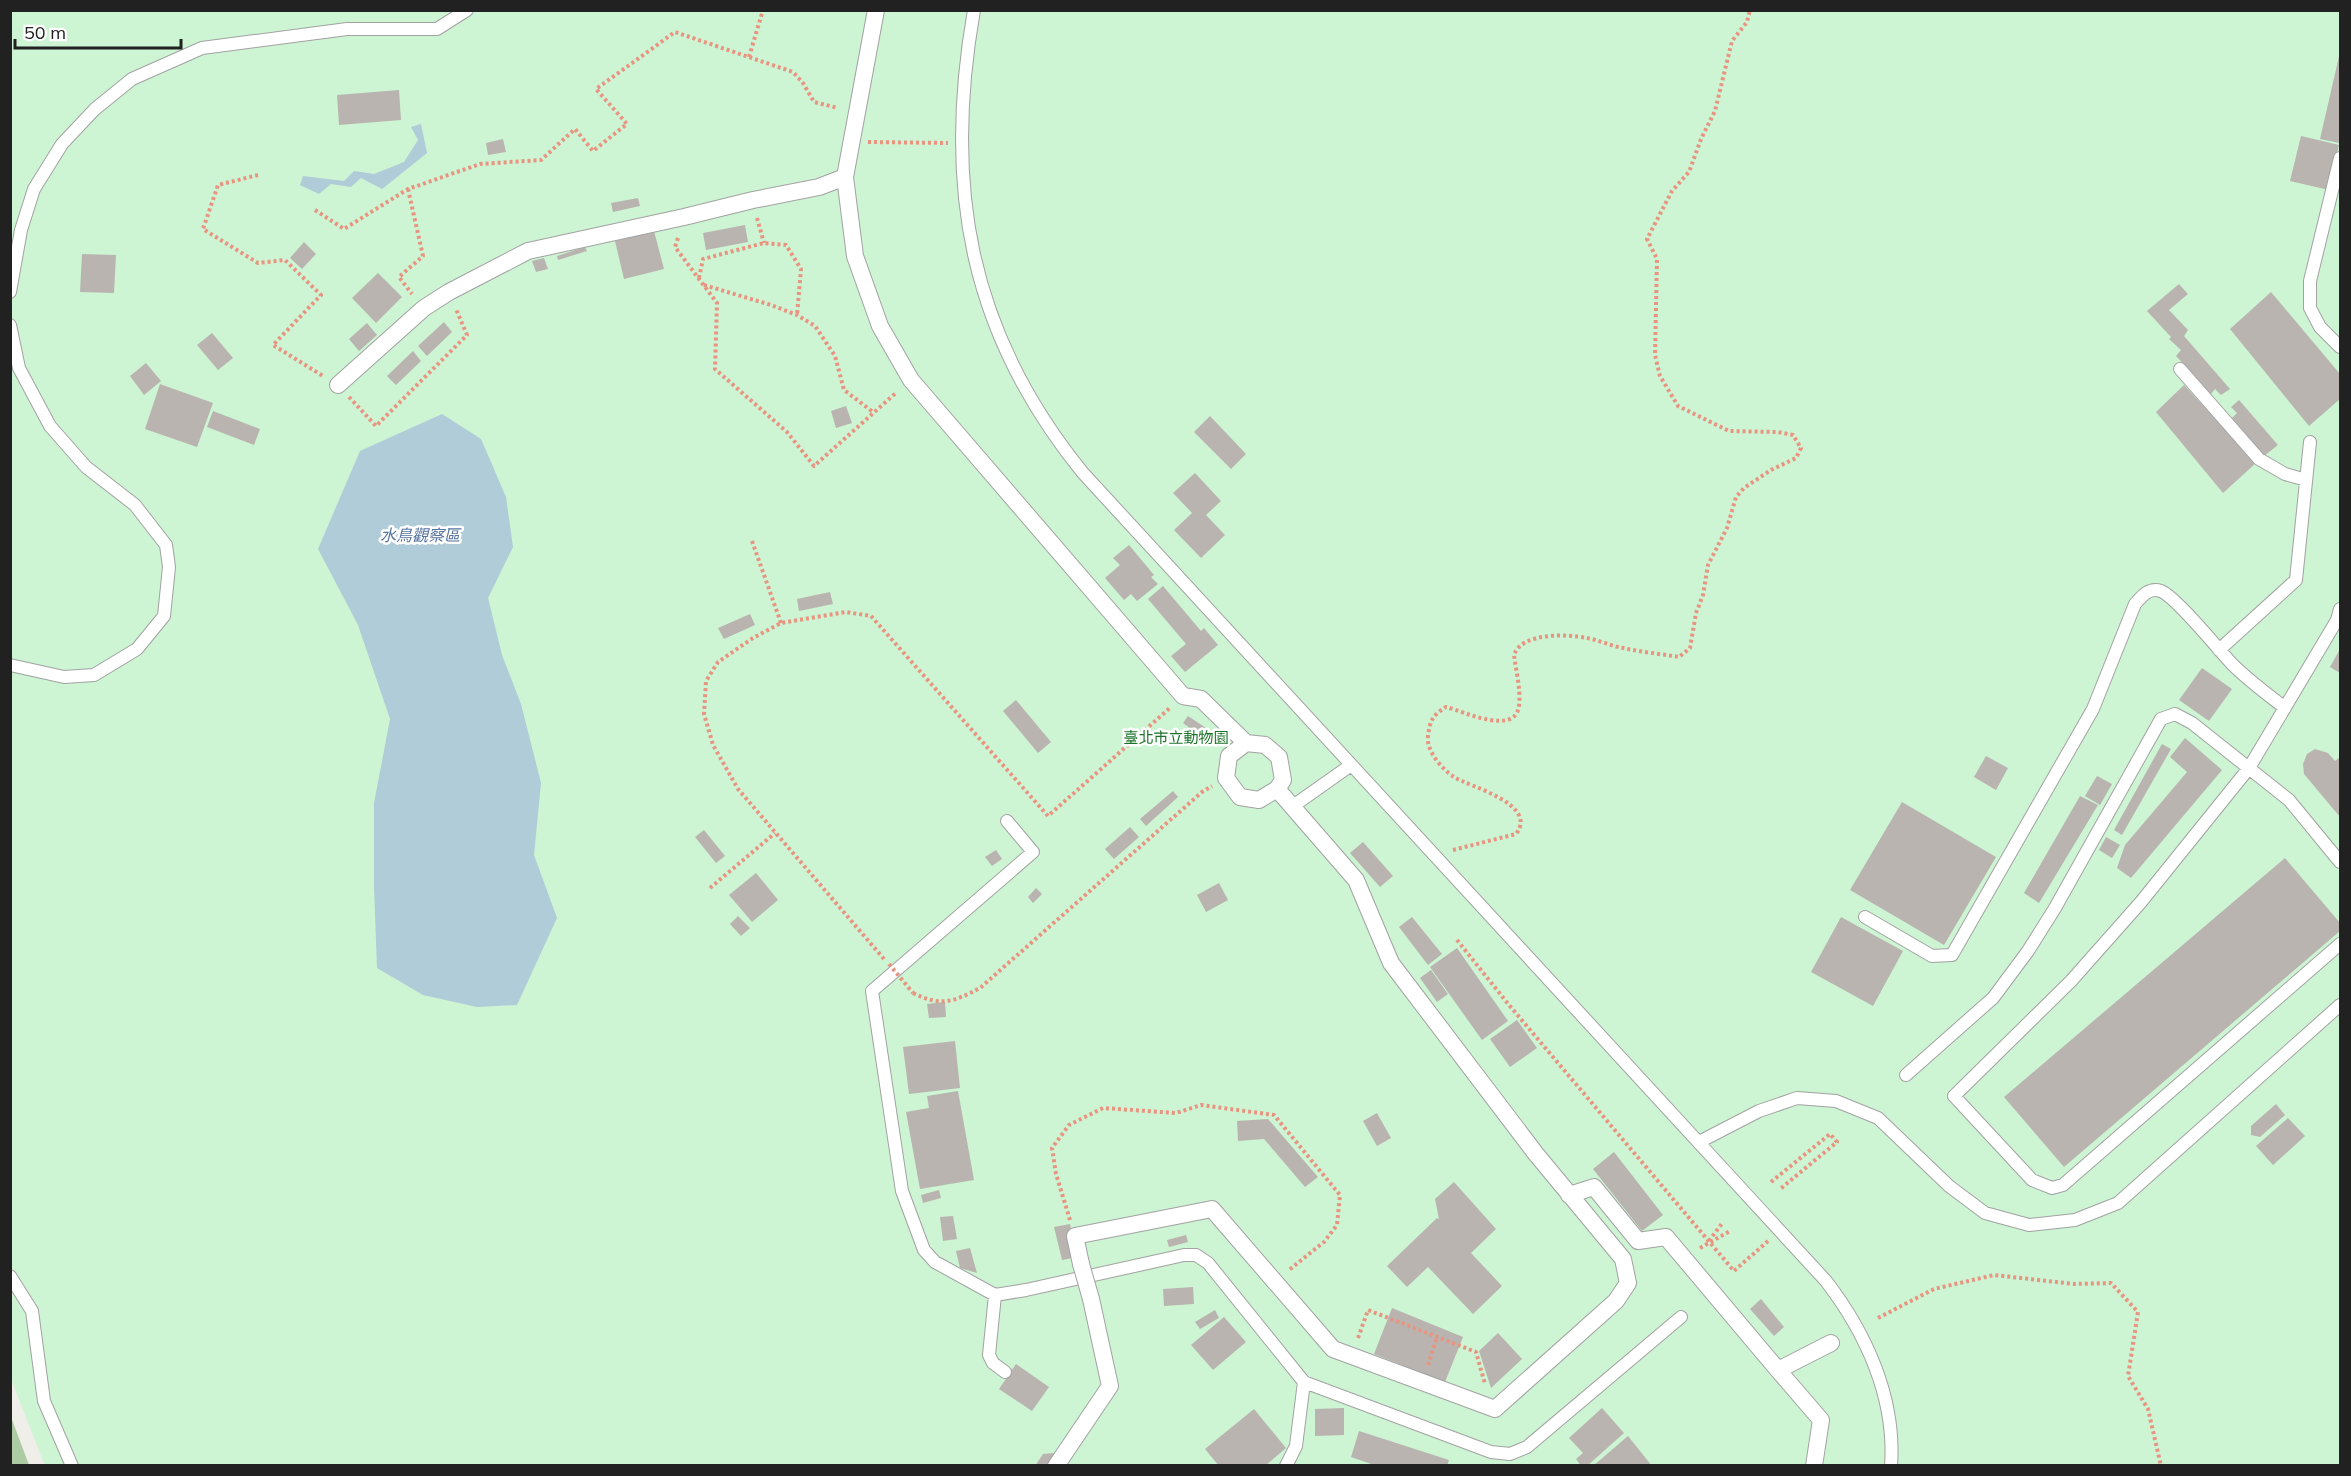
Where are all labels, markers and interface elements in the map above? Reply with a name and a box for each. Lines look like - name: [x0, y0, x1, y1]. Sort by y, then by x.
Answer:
- scale bar: [15, 12, 182, 50]
- text: 50 m: [24, 21, 66, 44]
- water label: 水鳥觀察區: [380, 525, 462, 545]
- park label: 臺北市立動物園: [1123, 728, 1229, 747]

